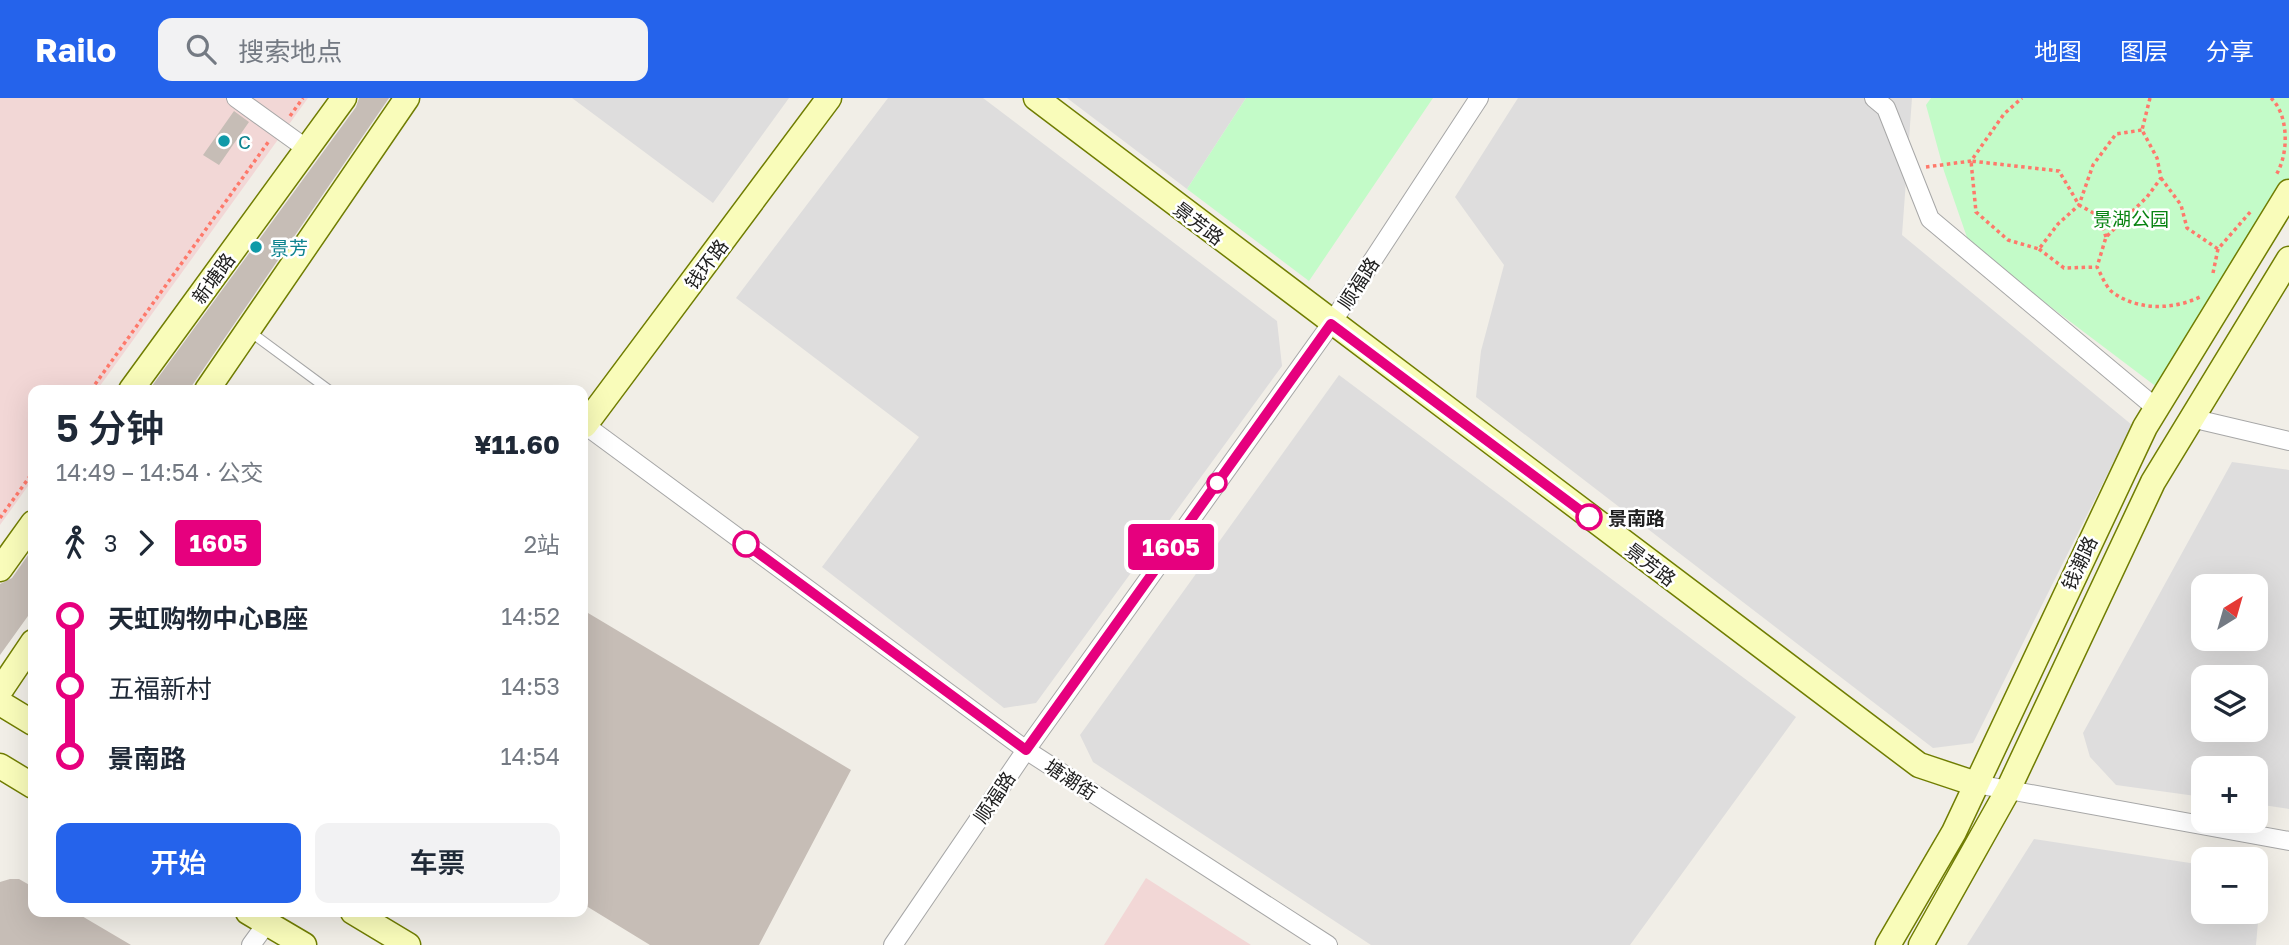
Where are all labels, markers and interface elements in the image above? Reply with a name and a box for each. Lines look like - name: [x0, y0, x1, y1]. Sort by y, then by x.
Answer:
- search box: [158, 18, 648, 81]
- text: Railo: [35, 30, 116, 69]
- icon: search: [182, 30, 220, 68]
- text: 搜索地点: [238, 36, 342, 67]
- text: 地图: [2034, 36, 2082, 65]
- text: 图层: [2120, 36, 2168, 65]
- text: 分享: [2206, 36, 2254, 65]
- place label: C: [238, 130, 251, 153]
- marker: C: [216, 133, 232, 149]
- street label: 景芳路: [1169, 197, 1229, 249]
- park label: 景湖公园: [2093, 207, 2169, 230]
- street label: 钱环路: [680, 234, 732, 294]
- place label: 景芳: [270, 236, 308, 259]
- marker: 景芳: [248, 239, 264, 255]
- street label: 新塘路: [187, 248, 239, 308]
- street label: 顺福路: [1333, 253, 1383, 313]
- text: 5 分钟: [56, 405, 164, 450]
- text: ¥11.60: [474, 429, 560, 460]
- text: 14:49 – 14:54 · 公交: [56, 458, 264, 486]
- unlabelled marker: [1207, 473, 1227, 493]
- marker: 景南路: [1576, 504, 1602, 530]
- place label: 景南路: [1608, 506, 1665, 529]
- icon: walk: [56, 524, 94, 562]
- icon: forward: [127, 524, 165, 562]
- line badge: 1605: [1122, 524, 1220, 570]
- text: 1605: [189, 528, 247, 557]
- text: 3: [104, 529, 117, 557]
- text: 2站: [524, 530, 560, 558]
- unlabelled marker: [733, 531, 759, 557]
- text: 1605: [1142, 532, 1200, 561]
- street label: 钱潮路: [2057, 532, 2101, 594]
- street label: 景芳路: [1621, 538, 1681, 590]
- north arrow: [2191, 574, 2268, 651]
- map controls: [2191, 574, 2268, 924]
- text: 14:52: [501, 602, 560, 630]
- text: 天虹购物中心B座: [108, 603, 308, 634]
- button: layers: [2191, 665, 2268, 742]
- text: 14:53: [501, 672, 560, 700]
- text: 五福新村: [108, 673, 212, 704]
- text: 14:54: [501, 742, 560, 770]
- text: 景南路: [108, 743, 186, 774]
- street label: 塘潮街: [1041, 754, 1101, 804]
- button: +: [2191, 756, 2268, 833]
- street label: 顺福路: [969, 767, 1019, 827]
- button: 开始: [56, 823, 301, 903]
- button: 车票: [315, 823, 560, 903]
- button: −: [2191, 847, 2268, 924]

